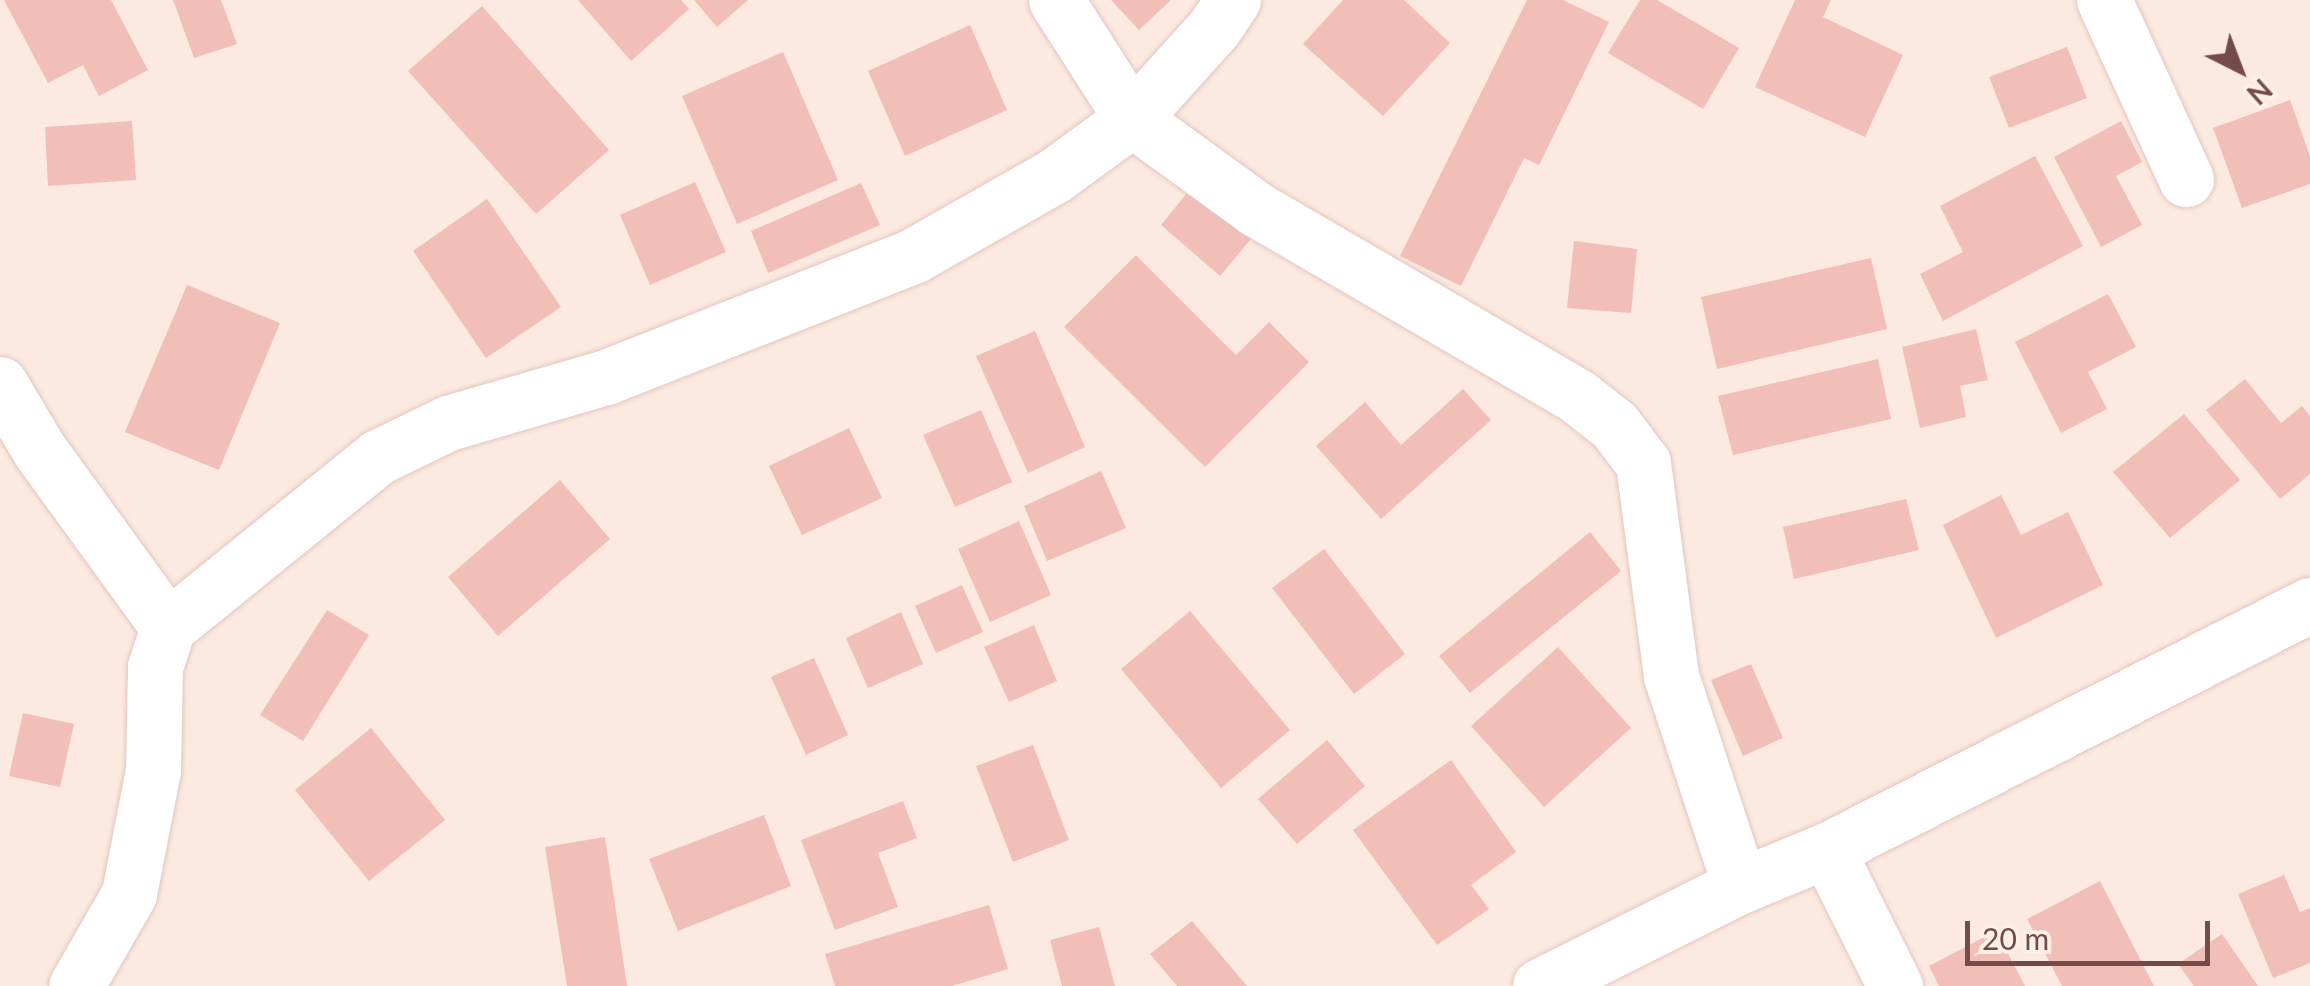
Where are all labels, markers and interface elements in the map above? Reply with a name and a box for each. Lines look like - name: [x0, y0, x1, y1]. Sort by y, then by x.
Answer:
- north arrow: [2190, 20, 2290, 120]
- text: N: [2241, 72, 2279, 112]
- scale bar: [1970, 901, 2215, 963]
- text: 20 m: [1982, 920, 2049, 956]

